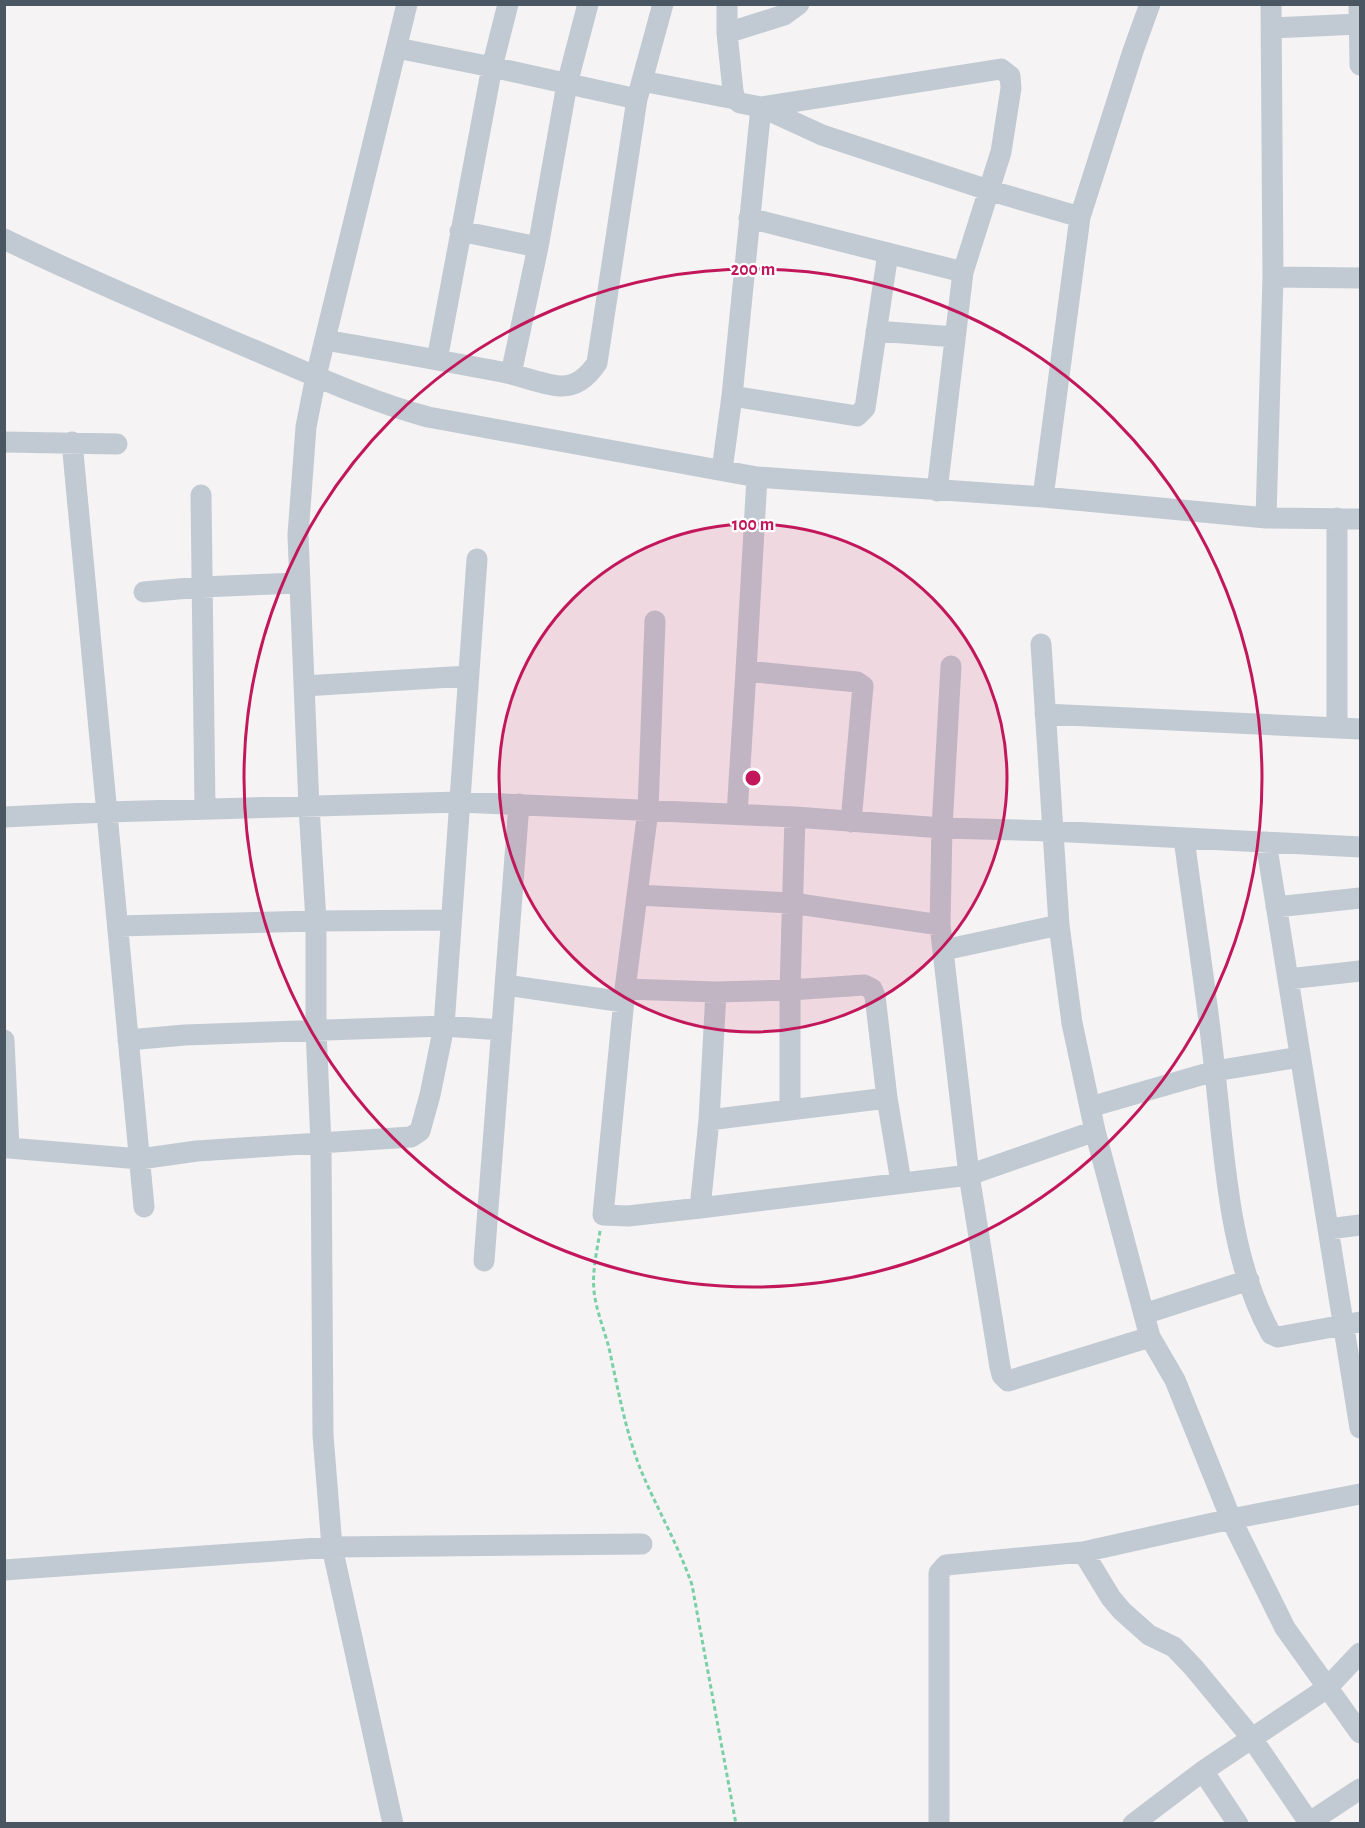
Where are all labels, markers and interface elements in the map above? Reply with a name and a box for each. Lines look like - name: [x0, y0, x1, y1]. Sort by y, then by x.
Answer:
- text: 200 m: [731, 261, 775, 279]
- text: 100 m: [732, 516, 774, 534]
- centre of rings: [743, 768, 763, 788]

